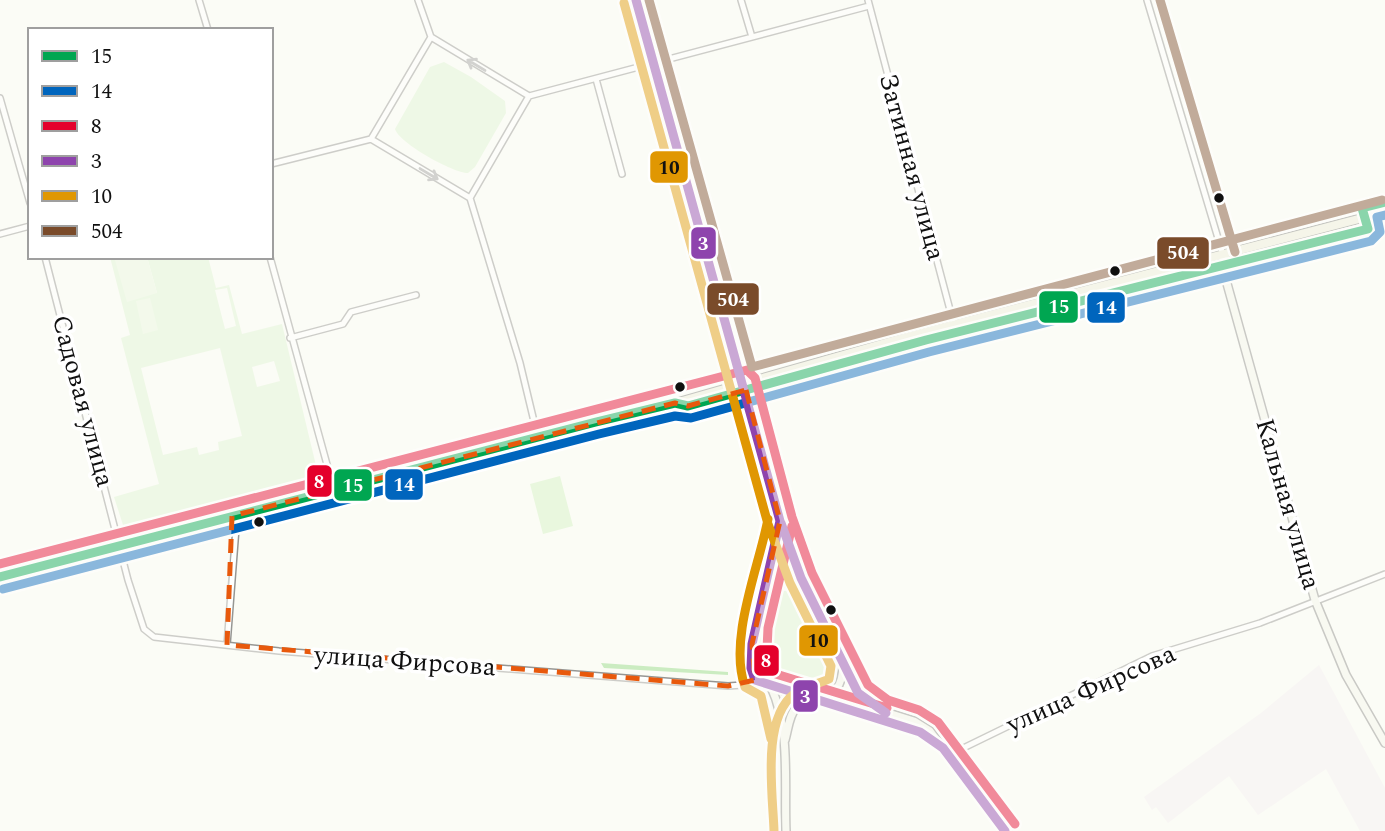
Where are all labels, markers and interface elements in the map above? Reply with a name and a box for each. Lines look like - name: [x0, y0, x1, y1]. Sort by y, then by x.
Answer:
- legend: [28, 28, 273, 259]
- text: 15: [91, 41, 112, 73]
- one-way arrow: [467, 57, 487, 71]
- street label: Затинная улица: [868, 69, 956, 265]
- text: 14: [91, 76, 112, 108]
- text: 8: [91, 111, 102, 143]
- text: 3: [91, 146, 102, 178]
- line badge: 10: [649, 150, 689, 184]
- text: 10: [658, 154, 680, 183]
- one-way arrow: [419, 167, 439, 181]
- text: 10: [91, 181, 112, 213]
- unlabelled marker: [1212, 191, 1226, 205]
- text: 504: [91, 216, 123, 248]
- line badge: 3: [690, 226, 717, 260]
- text: 3: [698, 230, 709, 259]
- line badge: 504: [1156, 236, 1210, 270]
- text: 504: [1167, 239, 1199, 268]
- unlabelled marker: [1108, 264, 1122, 278]
- line badge: 504: [706, 282, 760, 316]
- text: 504: [717, 286, 749, 315]
- line badge: 15: [1038, 290, 1079, 324]
- line badge: 14: [1086, 291, 1126, 324]
- text: 15: [1048, 293, 1070, 322]
- text: 14: [1095, 294, 1117, 323]
- street label: Садовая улица: [41, 311, 125, 492]
- unlabelled marker: [673, 380, 687, 394]
- street label: Кальная улица: [1244, 414, 1332, 595]
- line badge: 8: [306, 464, 333, 498]
- text: 8: [314, 468, 324, 497]
- line badge: 15: [333, 468, 373, 502]
- line badge: 14: [384, 468, 424, 501]
- text: 14: [393, 471, 415, 500]
- text: 15: [342, 472, 364, 501]
- unlabelled marker: [252, 515, 266, 529]
- unlabelled marker: [824, 603, 838, 617]
- line badge: 10: [798, 624, 839, 657]
- text: 10: [807, 627, 829, 656]
- street label: улица Фирсова: [999, 634, 1182, 745]
- street label: улица Фирсова: [312, 635, 497, 687]
- line badge: 8: [753, 644, 780, 677]
- text: 8: [761, 647, 771, 676]
- line badge: 3: [792, 679, 819, 713]
- text: 3: [800, 683, 811, 712]

